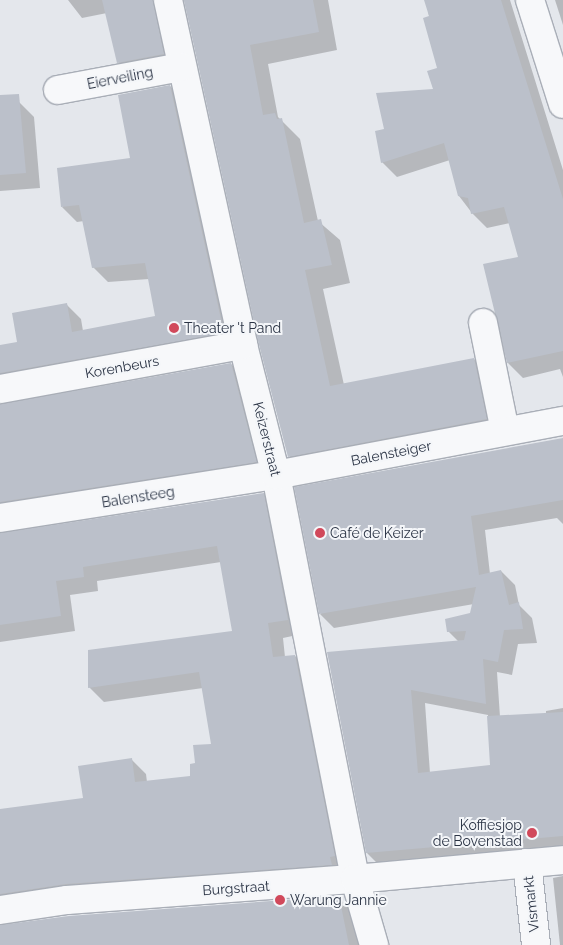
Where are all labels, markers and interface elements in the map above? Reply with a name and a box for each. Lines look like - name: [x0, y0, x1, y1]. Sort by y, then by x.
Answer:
- street label: Eierveiling: [86, 63, 154, 93]
- place label: Theater 't Pand: [184, 320, 282, 336]
- marker: Theater 't Pand: [168, 322, 180, 334]
- street label: Korenbeurs: [84, 352, 160, 382]
- street label: Keizerstraat: [250, 400, 284, 478]
- street label: Balensteiger: [349, 437, 433, 469]
- street label: Balensteeg: [100, 483, 176, 511]
- place label: Café de Keizer: [330, 525, 424, 541]
- marker: Café de Keizer: [314, 527, 326, 539]
- place label: Koffiesjop de Bovenstad: [433, 817, 522, 850]
- marker: Koffiesjop de Bovenstad: [526, 827, 538, 839]
- street label: Vismarkt: [520, 875, 542, 933]
- street label: Burgstraat: [202, 877, 270, 899]
- place label: Warung Jannie: [290, 892, 387, 908]
- marker: Warung Jannie: [274, 894, 286, 906]

